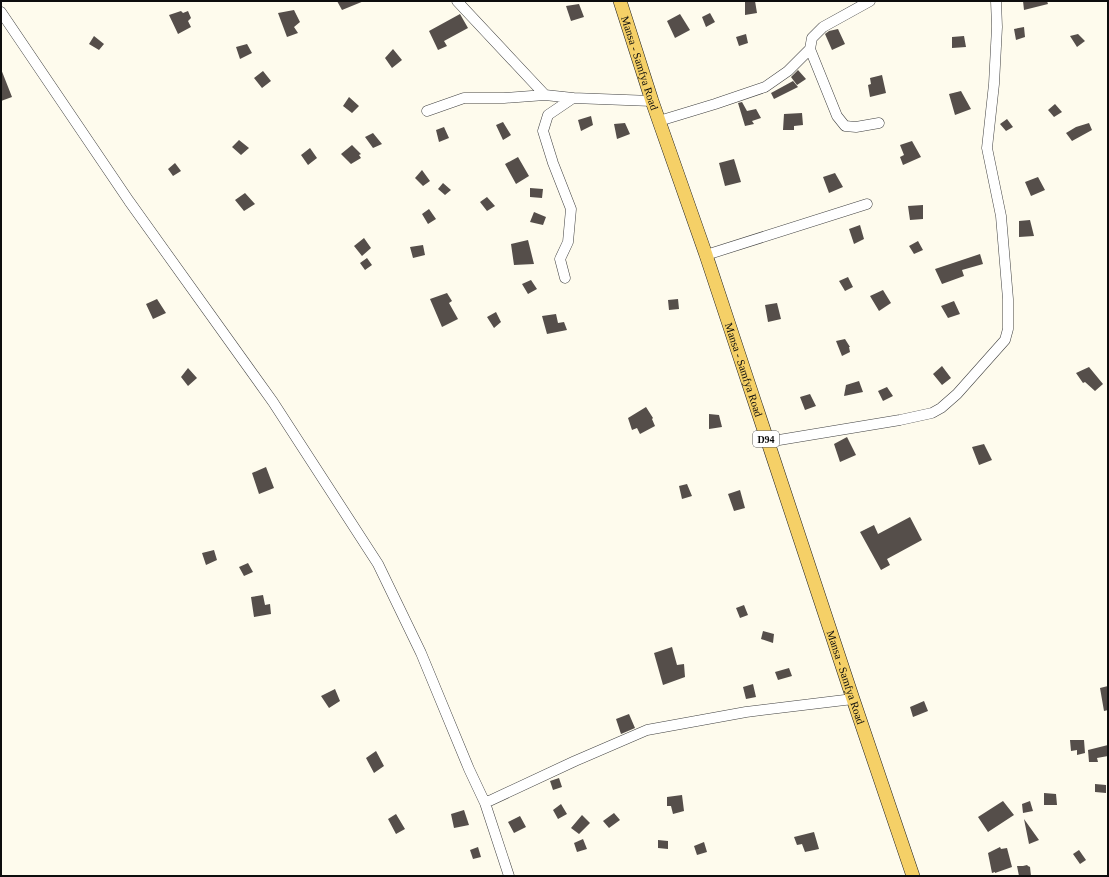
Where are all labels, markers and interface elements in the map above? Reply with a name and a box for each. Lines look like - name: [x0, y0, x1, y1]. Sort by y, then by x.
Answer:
- street label: Mansa - Samfya Road: [619, 14, 661, 112]
- street label: Mansa - Samfya Road: [723, 321, 765, 419]
- road number: D94: [753, 431, 779, 447]
- street label: Mansa - Samfya Road: [825, 629, 867, 726]

